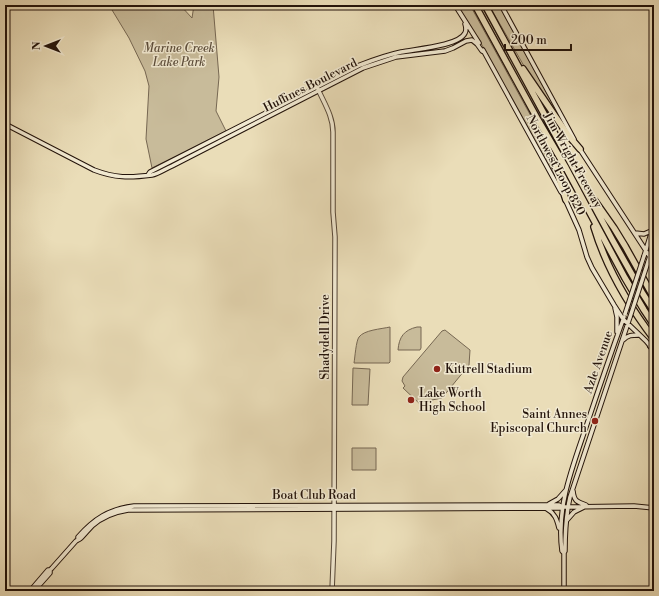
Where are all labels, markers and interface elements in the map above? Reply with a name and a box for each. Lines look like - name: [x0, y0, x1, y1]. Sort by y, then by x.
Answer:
- north arrow: [26, 26, 66, 66]
- scale bar: [505, 26, 571, 52]
- text: 200 m: [511, 33, 547, 48]
- text: N: [30, 41, 44, 50]
- park label: Marine Creek Lake Park: [143, 41, 215, 70]
- street label: Huffines Boulevard: [261, 55, 360, 116]
- street label: Jim Wright Freeway: [539, 109, 605, 211]
- street label: Northwest Loop 820: [523, 112, 588, 218]
- street label: Shadydell Drive: [318, 294, 333, 380]
- street label: Azle Avenue: [580, 329, 616, 397]
- place label: Kittrell Stadium: [445, 362, 533, 377]
- marker: Kittrell Stadium: [432, 364, 442, 374]
- place label: Lake Worth High School: [419, 386, 486, 415]
- marker: Lake Worth High School: [406, 395, 416, 405]
- place label: Saint Annes Episcopal Church: [490, 407, 587, 436]
- marker: Saint Annes Episcopal Church: [590, 416, 600, 426]
- street label: Boat Club Road: [271, 488, 356, 503]

